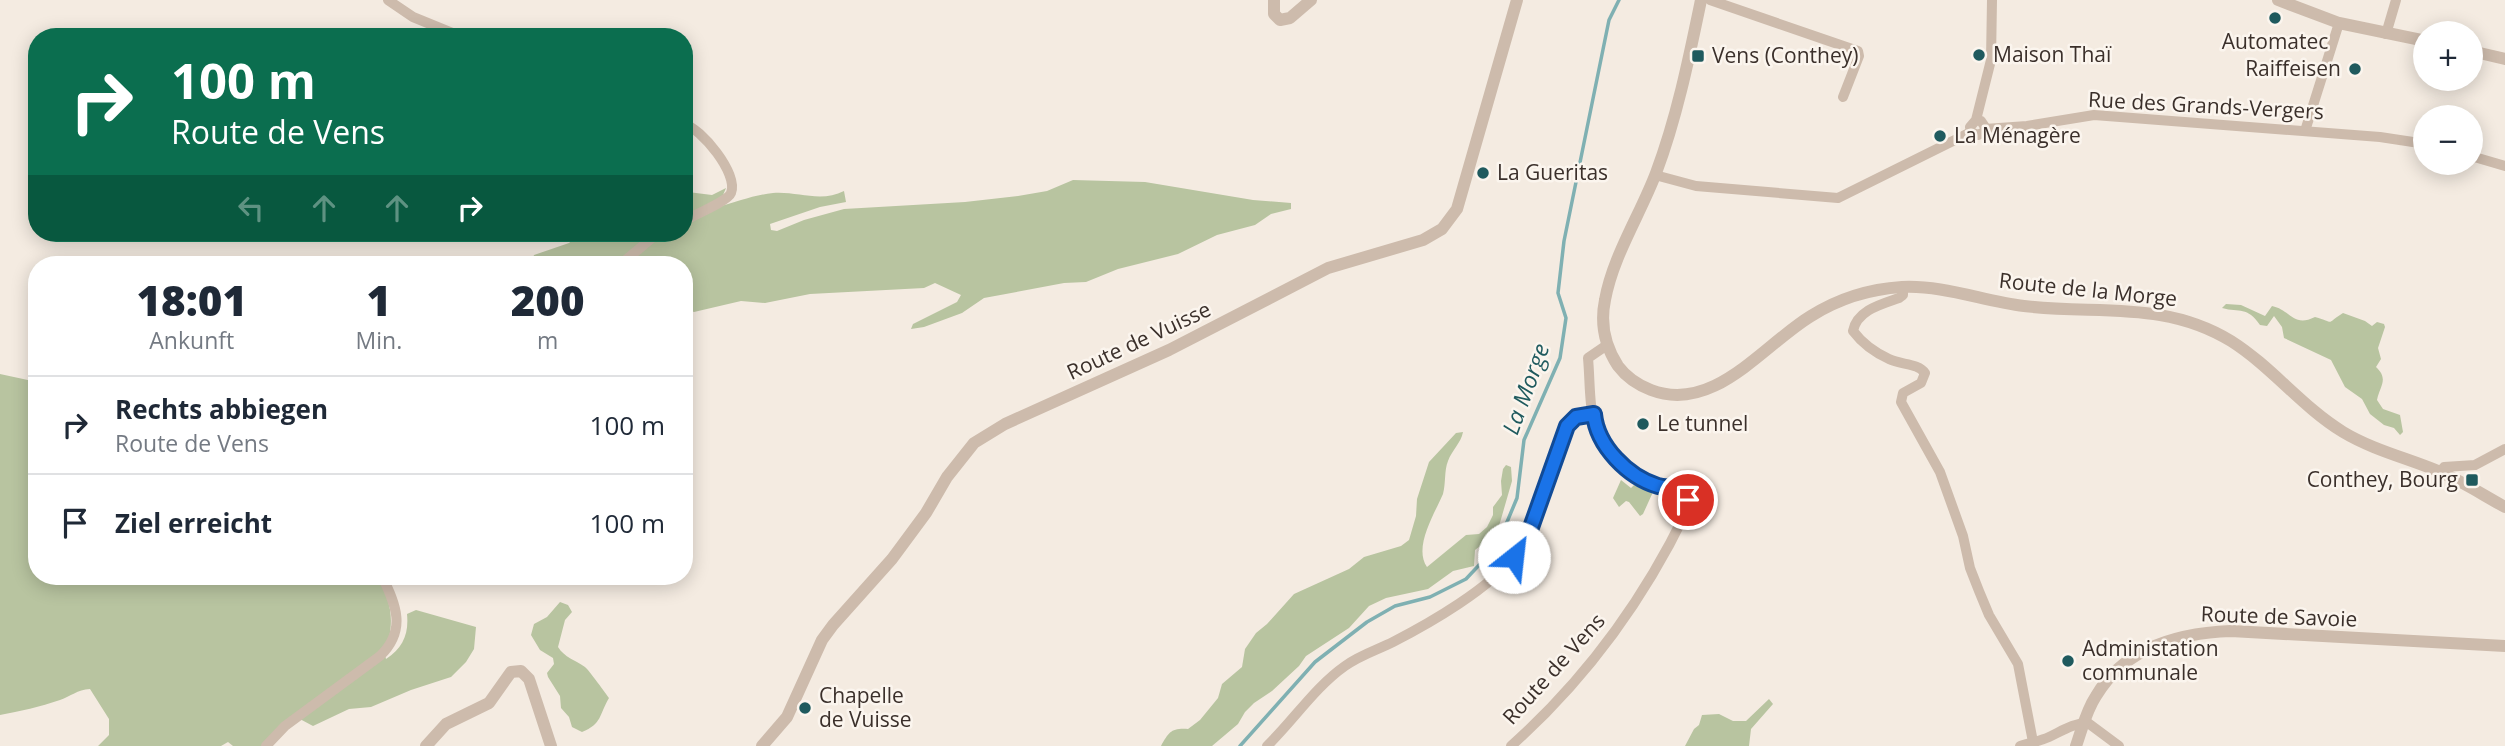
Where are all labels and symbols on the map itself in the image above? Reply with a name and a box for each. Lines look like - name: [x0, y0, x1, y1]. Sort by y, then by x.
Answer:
- marker: Automatec: [2267, 10, 2283, 26]
- place label: Automatec: [2222, 27, 2328, 55]
- place label: Maison Thaï: [1993, 40, 2112, 68]
- place label: Vens (Conthey): [1712, 41, 1858, 69]
- marker: Maison Thaï: [1971, 47, 1987, 63]
- marker: Vens (Conthey): [1690, 48, 1706, 64]
- place label: Raiffeisen: [2245, 54, 2341, 82]
- marker: Raiffeisen: [2347, 61, 2363, 77]
- street label: Rue des Grands-Vergers: [2088, 85, 2325, 125]
- place label: La Ménagère: [1954, 121, 2081, 149]
- marker: La Ménagère: [1932, 128, 1948, 144]
- place label: La Gueritas: [1497, 158, 1608, 186]
- marker: La Gueritas: [1475, 165, 1491, 181]
- street label: Route de la Morge: [1998, 266, 2179, 312]
- street label: Route de Vuisse: [1062, 294, 1215, 386]
- water label: La Morge: [1494, 339, 1556, 439]
- place label: Le tunnel: [1657, 409, 1748, 437]
- marker: Le tunnel: [1635, 416, 1651, 432]
- place label: Conthey, Bourg: [2307, 465, 2458, 493]
- pin: [1658, 470, 1718, 530]
- marker: Conthey, Bourg: [2464, 472, 2480, 488]
- position arrow: [1477, 520, 1551, 594]
- street label: Route de Savoie: [2200, 599, 2358, 633]
- street label: Route de Vens: [1496, 607, 1611, 730]
- place label: Administation communale: [2082, 634, 2219, 686]
- marker: Administation communale: [2060, 653, 2076, 669]
- place label: Chapelle de Vuisse: [819, 681, 912, 733]
- marker: Chapelle de Vuisse: [797, 700, 813, 716]

